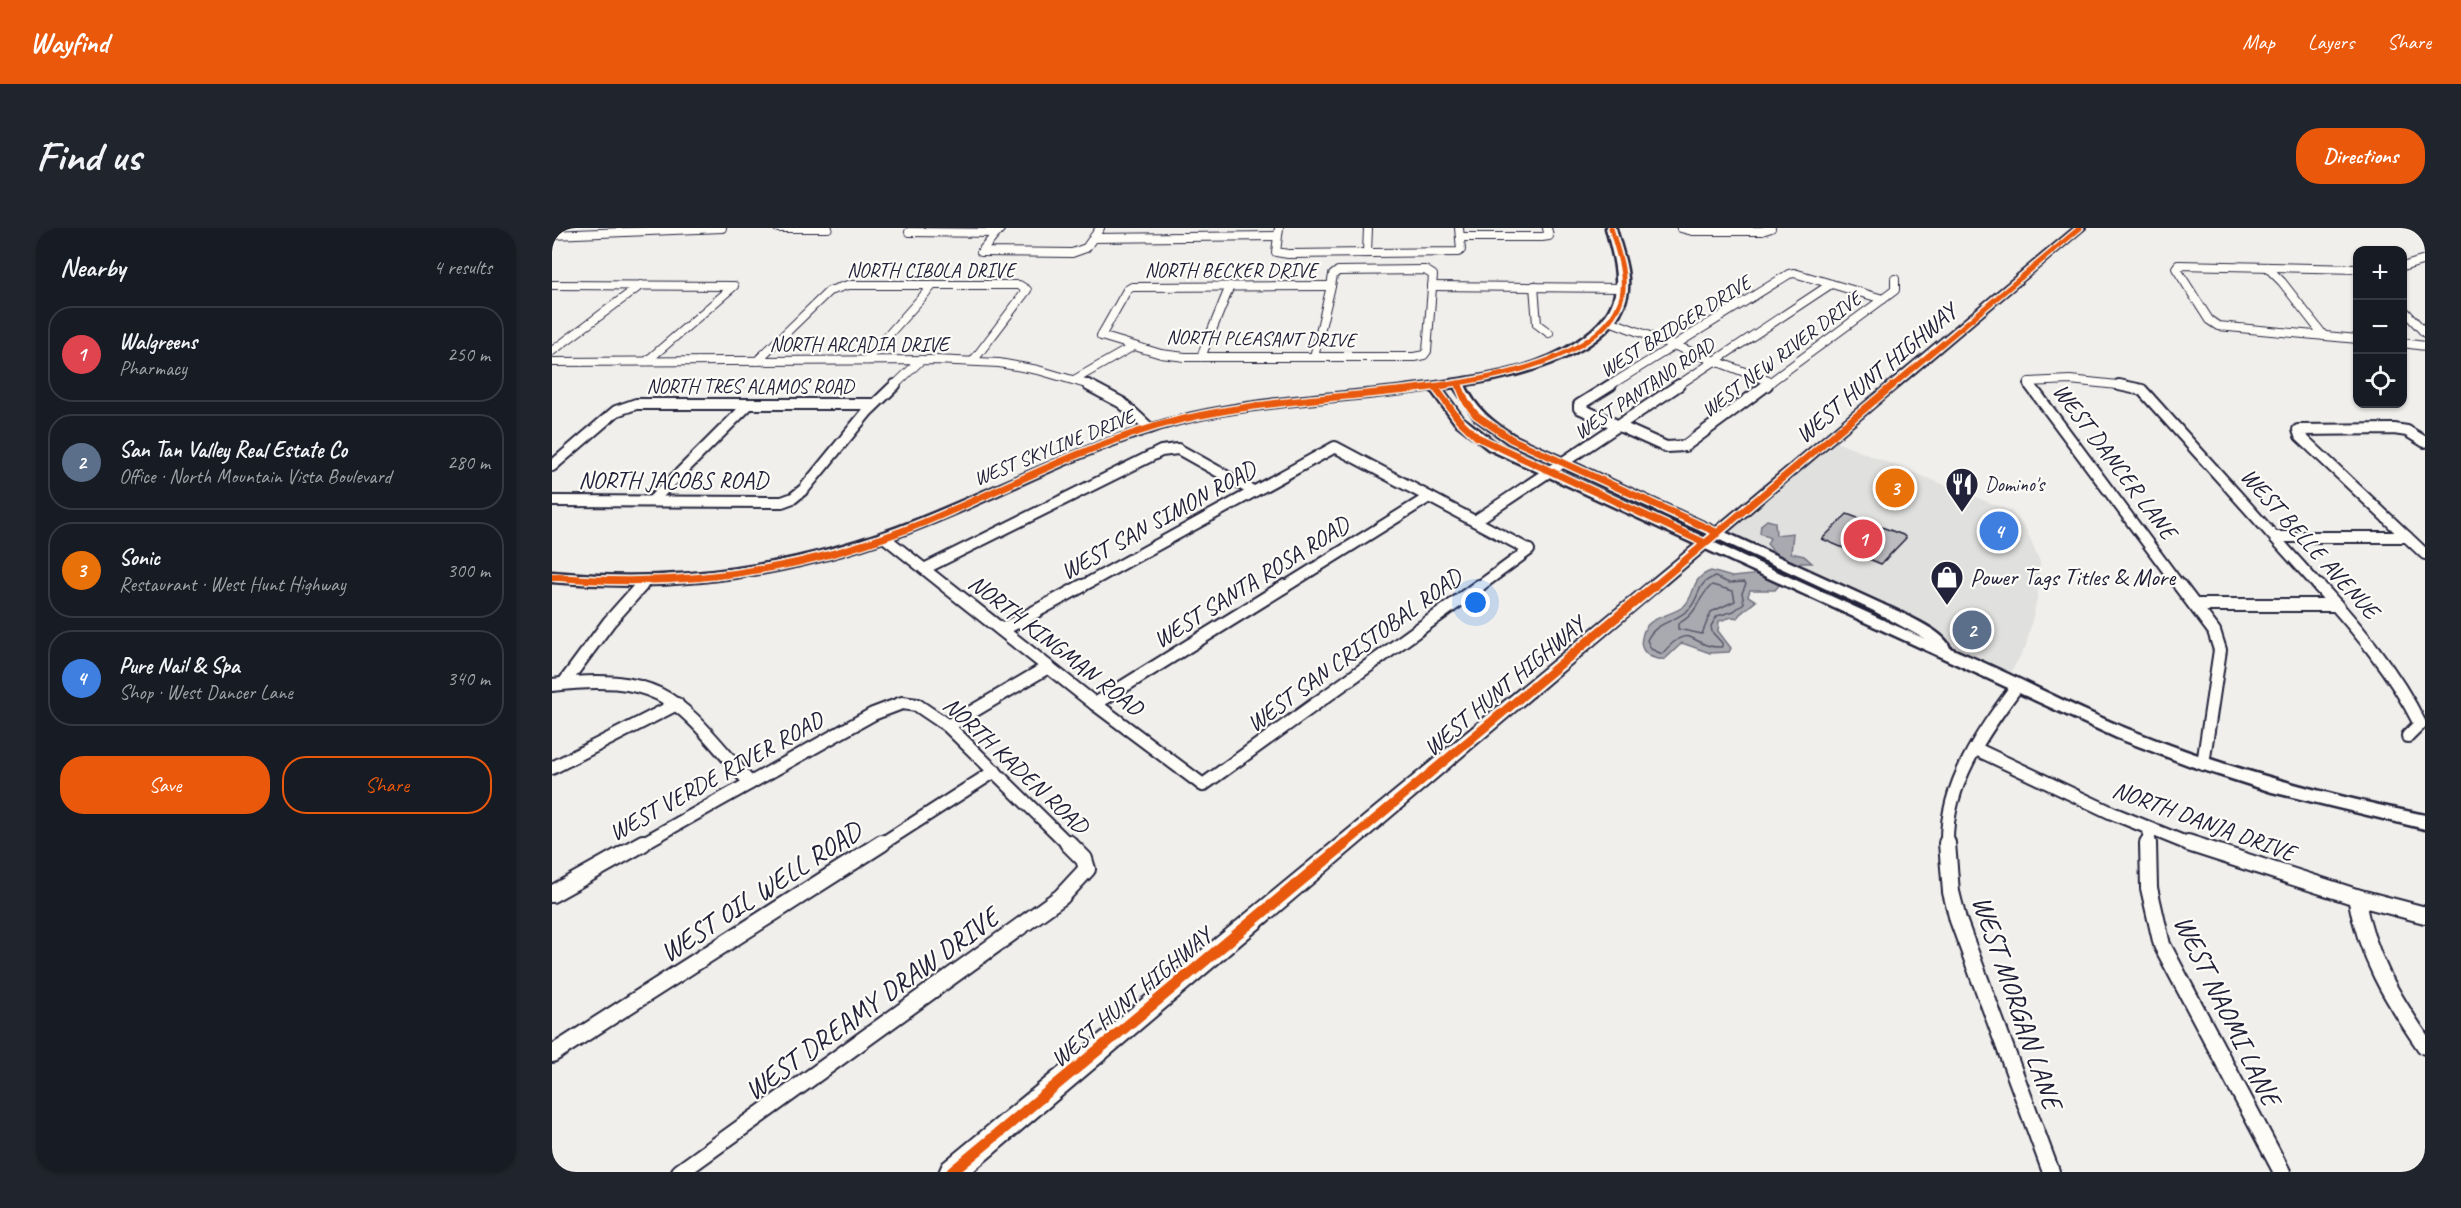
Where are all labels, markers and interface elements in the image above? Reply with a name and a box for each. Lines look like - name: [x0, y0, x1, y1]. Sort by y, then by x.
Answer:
- text: Wayfind: [30, 25, 109, 60]
- text: Map: [2242, 29, 2275, 55]
- text: Layers: [2308, 29, 2354, 55]
- text: Share: [2387, 29, 2431, 55]
- button: Directions: [2296, 128, 2425, 184]
- text: Find us: [36, 130, 141, 183]
- map controls: [2353, 246, 2407, 408]
- button: +: [2353, 246, 2407, 300]
- text: Nearby: [60, 251, 125, 284]
- text: 4 results: [433, 255, 492, 280]
- street label: NORTH CIBOLA DRIVE: [847, 258, 1018, 283]
- street label: NORTH BECKER DRIVE: [1145, 258, 1320, 283]
- street label: WEST BRIDGER DRIVE: [1595, 268, 1758, 383]
- street label: WEST NEW RIVER DRIVE: [1697, 284, 1869, 423]
- street label: WEST HUNT HIGHWAY: [1789, 294, 1966, 449]
- button: −: [2353, 300, 2407, 354]
- street label: NORTH PLEASANT DRIVE: [1166, 324, 1359, 353]
- text: Walgreens: [119, 328, 197, 356]
- street label: WEST PANTANO ROAD: [1569, 331, 1721, 445]
- street label: NORTH ARCADIA DRIVE: [769, 332, 951, 357]
- text: 1: [77, 342, 86, 367]
- text: 250 m: [447, 342, 490, 367]
- button: locate: [2353, 354, 2407, 408]
- text: Pharmacy: [119, 356, 187, 381]
- street label: NORTH TRES ALAMOS ROAD: [646, 374, 856, 399]
- street label: WEST DANCER LANE: [2046, 377, 2185, 547]
- street label: WEST SKYLINE DRIVE: [970, 403, 1141, 491]
- text: San Tan Valley Real Estate Co: [119, 436, 347, 464]
- text: 2: [77, 450, 86, 475]
- text: 280 m: [447, 450, 490, 475]
- street label: WEST SAN SIMON ROAD: [1055, 453, 1263, 586]
- street label: WEST BELLE AVENUE: [2234, 461, 2388, 627]
- text: Office · North Mountain Vista Boulevard: [119, 464, 391, 489]
- street label: NORTH JACOBS ROAD: [578, 465, 770, 495]
- pin: 3: [1876, 466, 1914, 510]
- restaurant icon: Domino's: [1944, 466, 1980, 513]
- place label: Domino's: [1985, 472, 2046, 497]
- street label: WEST SANTA ROSA ROAD: [1148, 508, 1356, 654]
- pin: 4: [1980, 508, 2018, 554]
- pin: 1: [1844, 516, 1882, 562]
- text: Sonic: [119, 544, 160, 572]
- text: 3: [77, 558, 86, 583]
- text: 300 m: [447, 558, 490, 583]
- shop icon: Power Tags Titles & More: [1929, 559, 1965, 606]
- street label: WEST SAN CRISTOBAL ROAD: [1241, 561, 1469, 738]
- place label: Power Tags Titles & More: [1970, 562, 2177, 592]
- street label: NORTH KINGMAN ROAD: [963, 568, 1151, 724]
- text: Restaurant · West Hunt Highway: [119, 572, 346, 597]
- your location: [1461, 588, 1490, 617]
- street label: WEST HUNT HIGHWAY: [1417, 607, 1594, 762]
- pin: 2: [1952, 608, 1992, 652]
- text: Pure Nail & Spa: [119, 652, 240, 680]
- text: 4: [77, 666, 86, 691]
- text: 340 m: [447, 666, 490, 691]
- text: Shop · West Dancer Lane: [119, 680, 293, 705]
- street label: NORTH KADEN ROAD: [937, 690, 1097, 842]
- street label: WEST VERDE RIVER ROAD: [604, 704, 830, 847]
- button: Save: [60, 756, 270, 814]
- button: Share: [282, 756, 492, 814]
- street label: NORTH DANJA DRIVE: [2109, 774, 2302, 869]
- street label: WEST OIL WELL ROAD: [653, 812, 870, 970]
- street label: WEST MORGAN LANE: [1965, 891, 2072, 1117]
- street label: WEST DREAMY DRAW DRIVE: [737, 897, 1008, 1107]
- street label: WEST NAOMI LANE: [2166, 909, 2290, 1115]
- street label: WEST HUNT HIGHWAY: [1044, 918, 1221, 1073]

